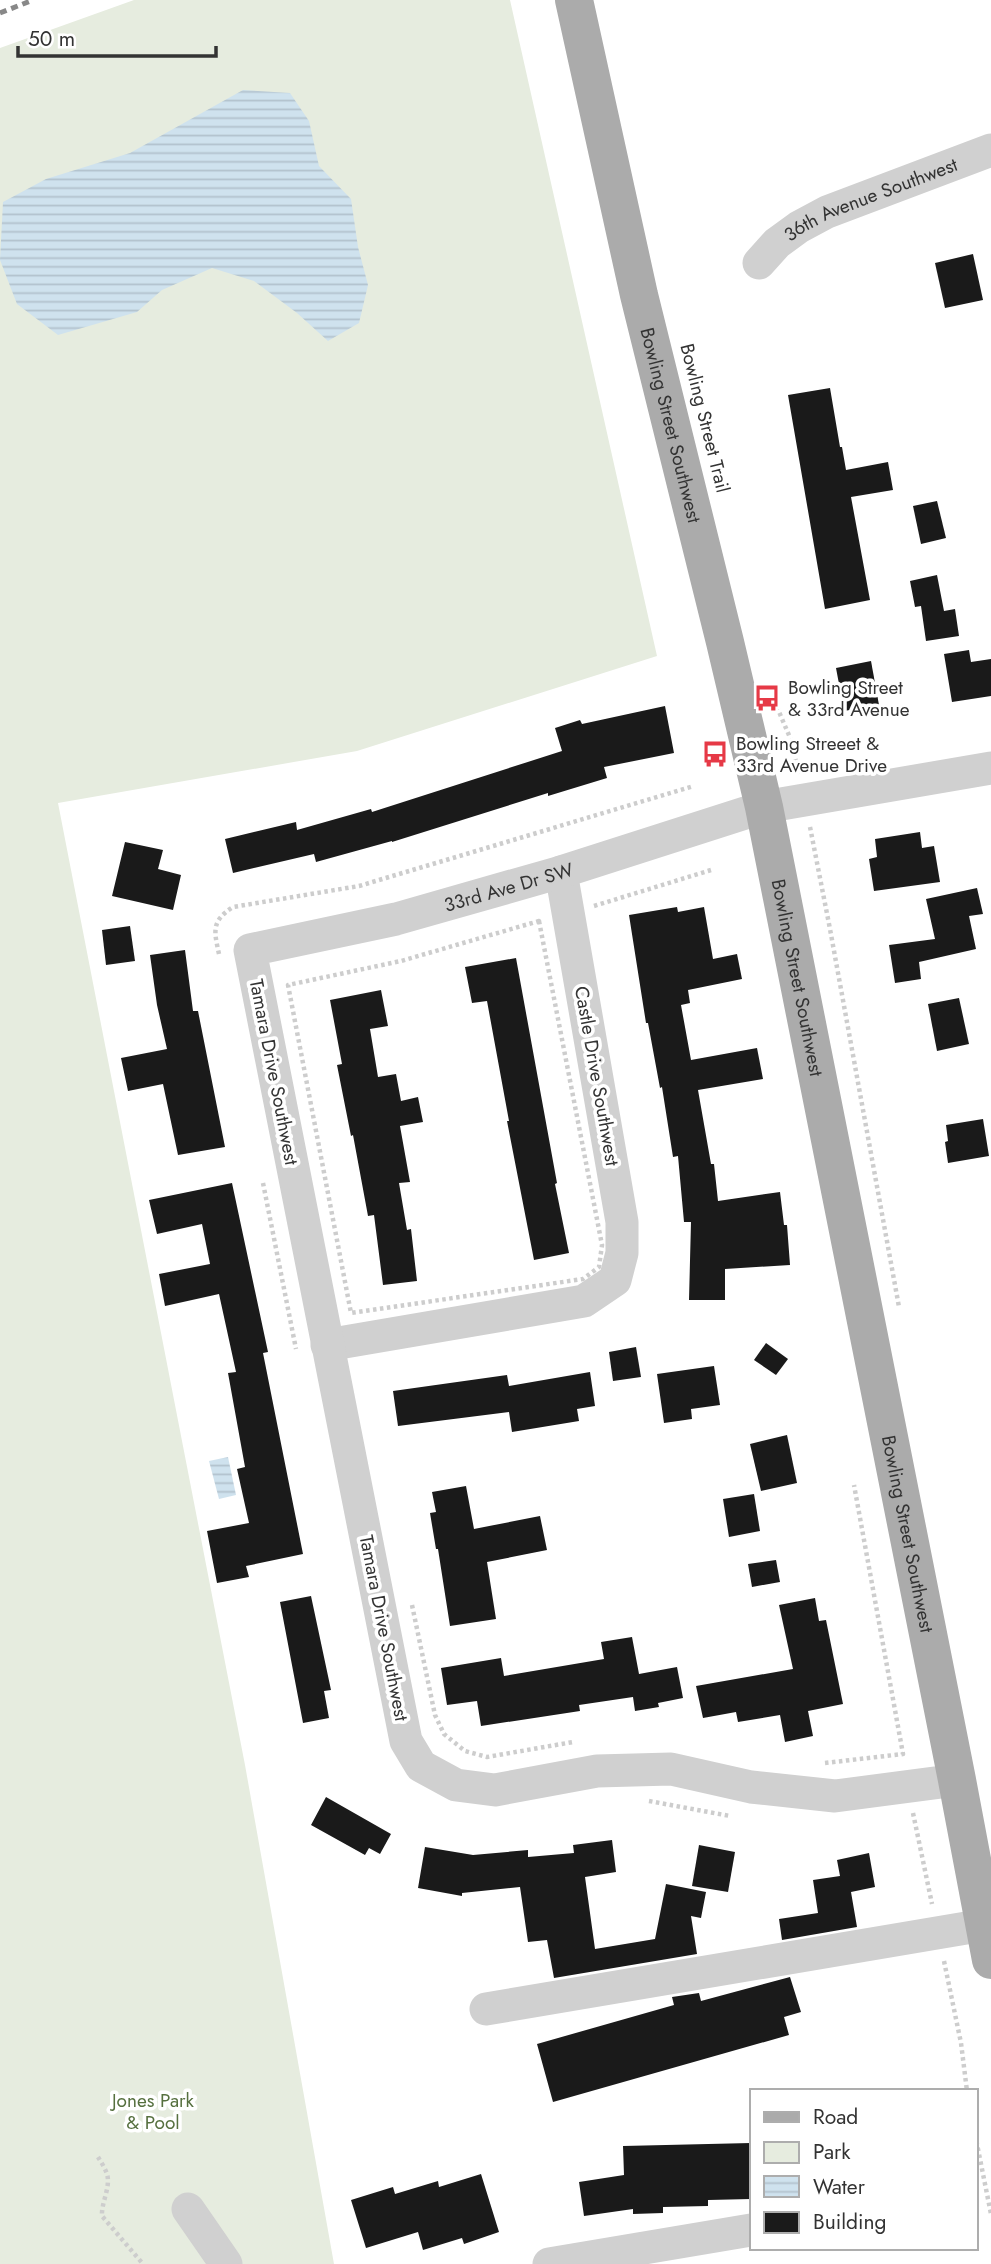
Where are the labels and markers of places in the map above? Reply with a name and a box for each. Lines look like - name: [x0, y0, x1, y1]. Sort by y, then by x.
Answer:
- place label: Bowling Street & 33rd Avenue: [788, 674, 910, 723]
- bus stop icon: Bowling Street & 33rd Avenue: [752, 683, 782, 713]
- place label: Bowling Streeet & 33rd Avenue Drive: [736, 730, 887, 779]
- bus stop icon: Bowling Streeet & 33rd Avenue Drive: [700, 739, 730, 769]

